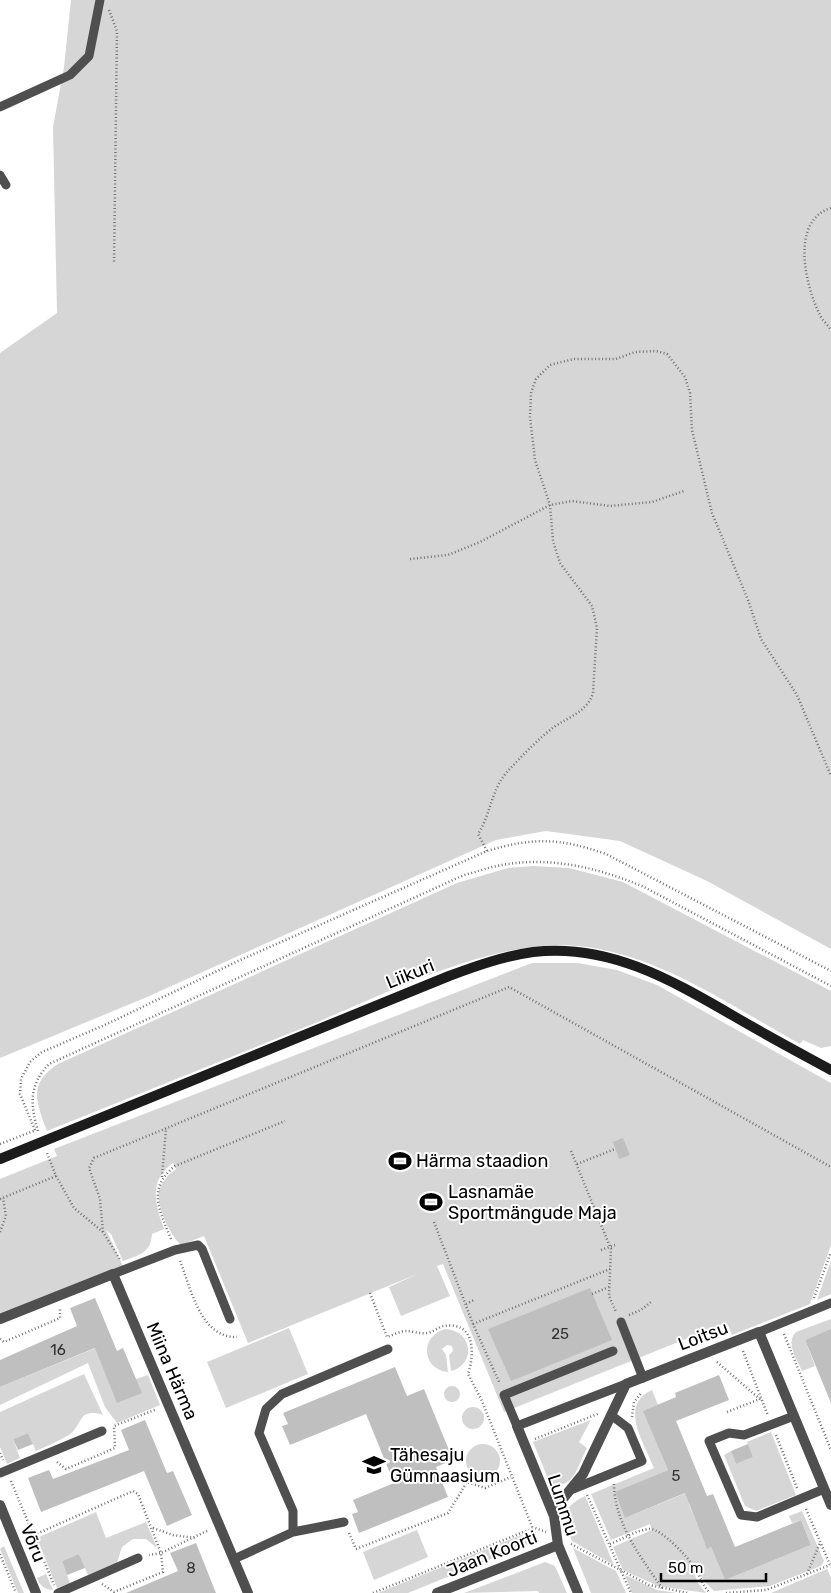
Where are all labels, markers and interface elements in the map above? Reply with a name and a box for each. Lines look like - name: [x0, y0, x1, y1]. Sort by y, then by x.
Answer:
- street label: Liikuri: [383, 954, 437, 994]
- sports icon: Härma staadion: [387, 1148, 413, 1174]
- place label: Härma staadion: [416, 1150, 548, 1172]
- place label: Lasnamäe Sportmängude Maja: [448, 1181, 617, 1224]
- sports icon: Lasnamäe Sportmängude Maja: [418, 1189, 444, 1215]
- street label: Loitsu: [675, 1316, 731, 1356]
- street label: Miina Härma: [142, 1319, 202, 1423]
- house number: 25: [551, 1325, 569, 1343]
- house number: 16: [50, 1341, 66, 1359]
- place label: Tähesaju Gümnaasium: [390, 1444, 500, 1487]
- school or university icon: Tähesaju Gümnaasium: [361, 1452, 387, 1478]
- house number: 5: [672, 1467, 681, 1485]
- street label: Lummu: [543, 1471, 583, 1539]
- street label: Võru: [16, 1521, 50, 1565]
- street label: Jaan Koorti: [444, 1526, 540, 1582]
- scale bar: [661, 1550, 766, 1582]
- house number: 8: [186, 1559, 196, 1577]
- text: 50 m: [668, 1559, 703, 1577]

